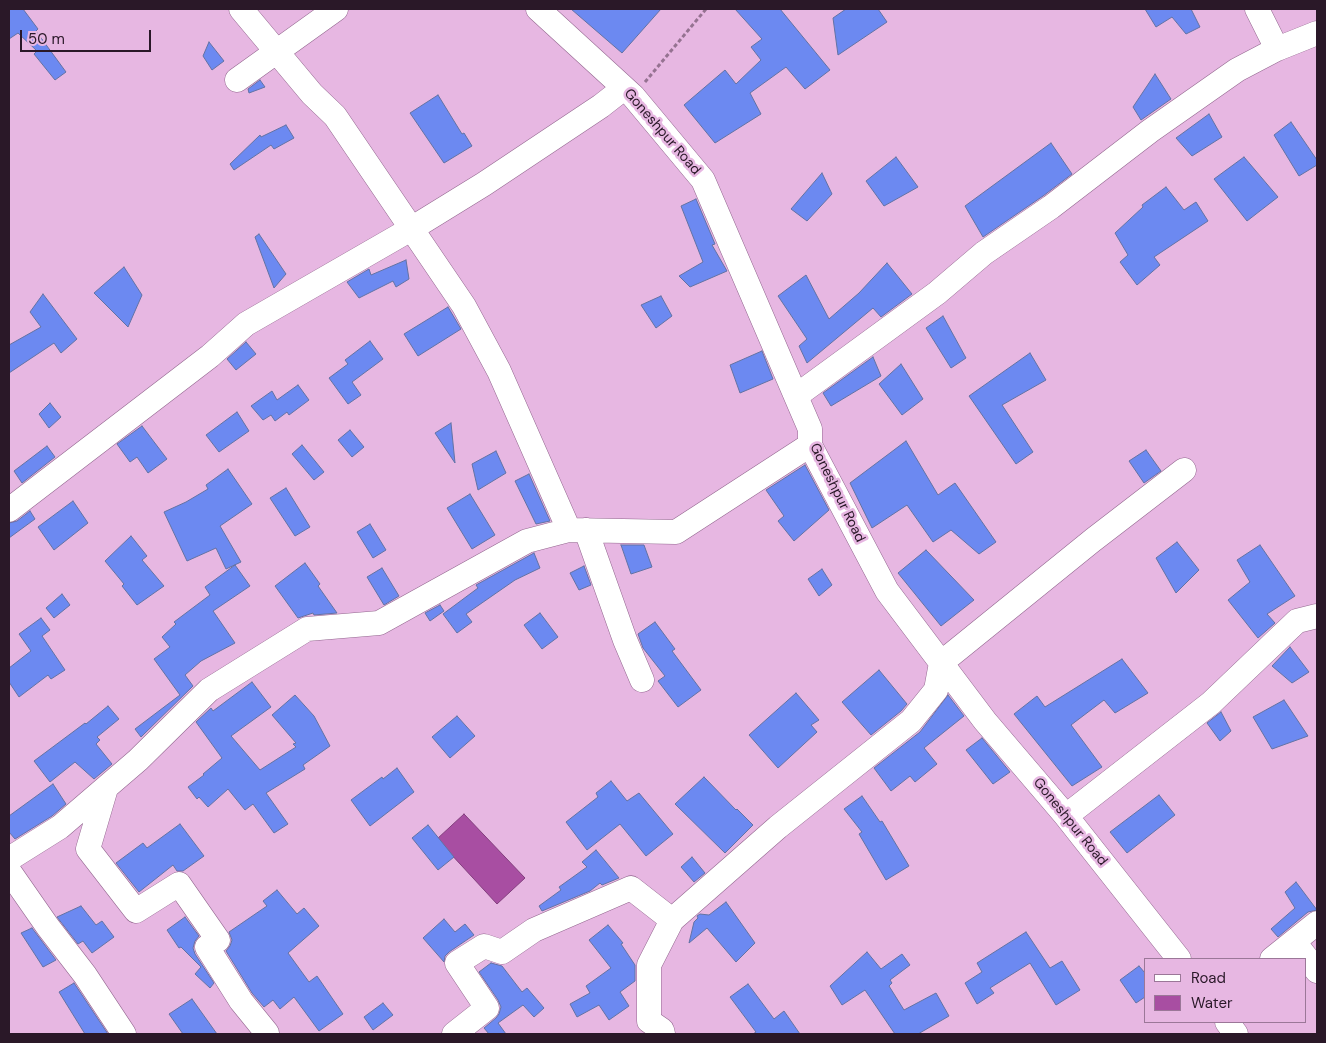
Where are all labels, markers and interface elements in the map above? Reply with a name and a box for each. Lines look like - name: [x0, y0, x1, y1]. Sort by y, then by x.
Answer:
- scale bar: [22, 20, 154, 52]
- text: 50 m: [28, 29, 65, 49]
- street label: Goneshpur Road: [620, 86, 704, 178]
- street label: Goneshpur Road: [806, 441, 868, 545]
- street label: Goneshpur Road: [1029, 775, 1111, 869]
- legend: [1144, 958, 1306, 1023]
- text: Road: [1191, 968, 1226, 988]
- text: Water: [1191, 993, 1232, 1013]

